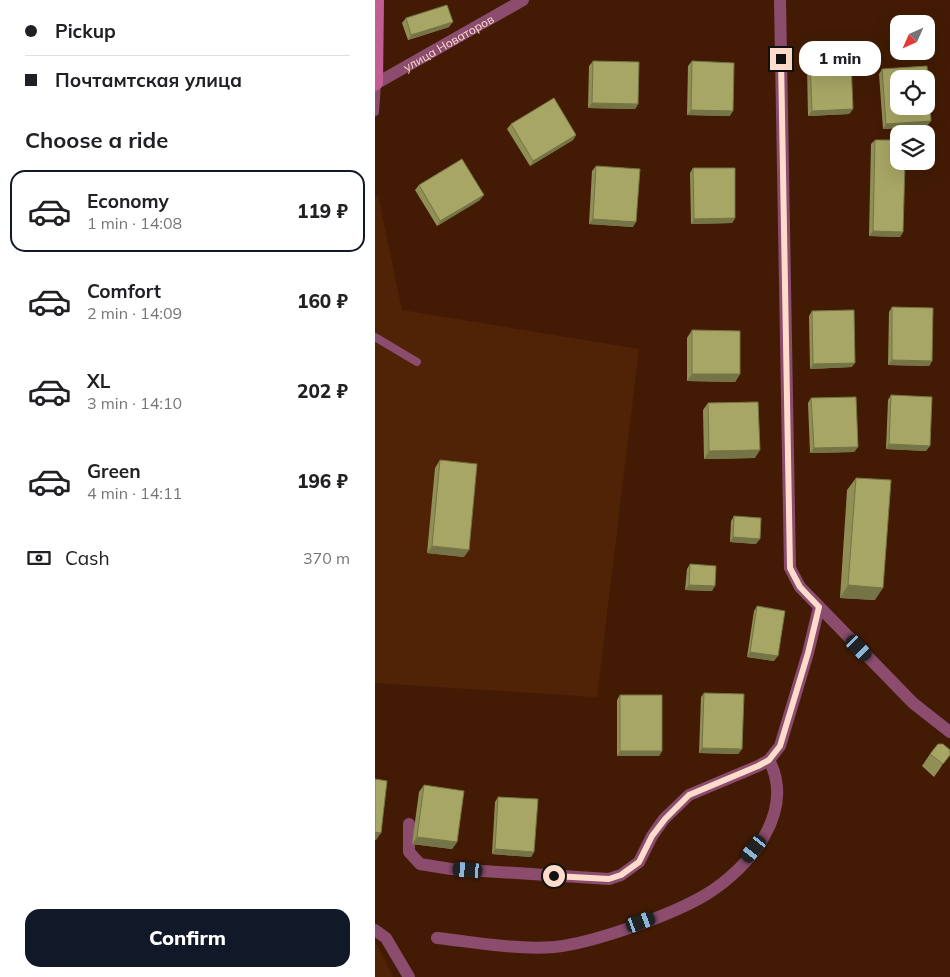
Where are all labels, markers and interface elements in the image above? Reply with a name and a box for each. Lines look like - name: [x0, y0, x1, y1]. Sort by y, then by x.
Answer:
- street label: улица Новаторов: [400, 11, 497, 74]
- north arrow: [890, 15, 935, 60]
- map controls: [890, 15, 935, 170]
- text: Pickup: [55, 19, 116, 43]
- callout: 1 min: [799, 42, 881, 76]
- route end: [770, 48, 792, 70]
- text: 1 min: [819, 48, 861, 68]
- text: Почтамтская улица: [55, 68, 242, 92]
- button: locate: [890, 70, 935, 115]
- button: layers: [890, 125, 935, 170]
- text: Choose a ride: [25, 126, 168, 154]
- icon: car: [27, 189, 72, 234]
- text: Economy: [87, 189, 169, 213]
- text: 119 ₽: [297, 199, 348, 223]
- text: 1 min · 14:08: [87, 213, 182, 233]
- icon: car: [27, 279, 72, 324]
- text: Comfort: [87, 279, 161, 303]
- text: 160 ₽: [297, 289, 348, 313]
- text: 2 min · 14:09: [87, 303, 182, 323]
- icon: car: [27, 369, 72, 414]
- text: XL: [87, 369, 110, 393]
- text: 202 ₽: [297, 379, 348, 403]
- text: 3 min · 14:10: [87, 393, 182, 413]
- icon: car: [27, 459, 72, 504]
- text: Green: [87, 459, 141, 483]
- text: 196 ₽: [297, 469, 348, 493]
- text: 4 min · 14:11: [87, 483, 182, 503]
- icon: cash: [25, 544, 53, 572]
- text: Cash: [65, 546, 110, 570]
- text: 370 m: [303, 548, 350, 568]
- car: [843, 632, 874, 664]
- car: [738, 833, 769, 865]
- car: [452, 861, 483, 879]
- route start: [543, 865, 565, 887]
- button: Confirm: [25, 909, 350, 967]
- car: [624, 910, 657, 934]

